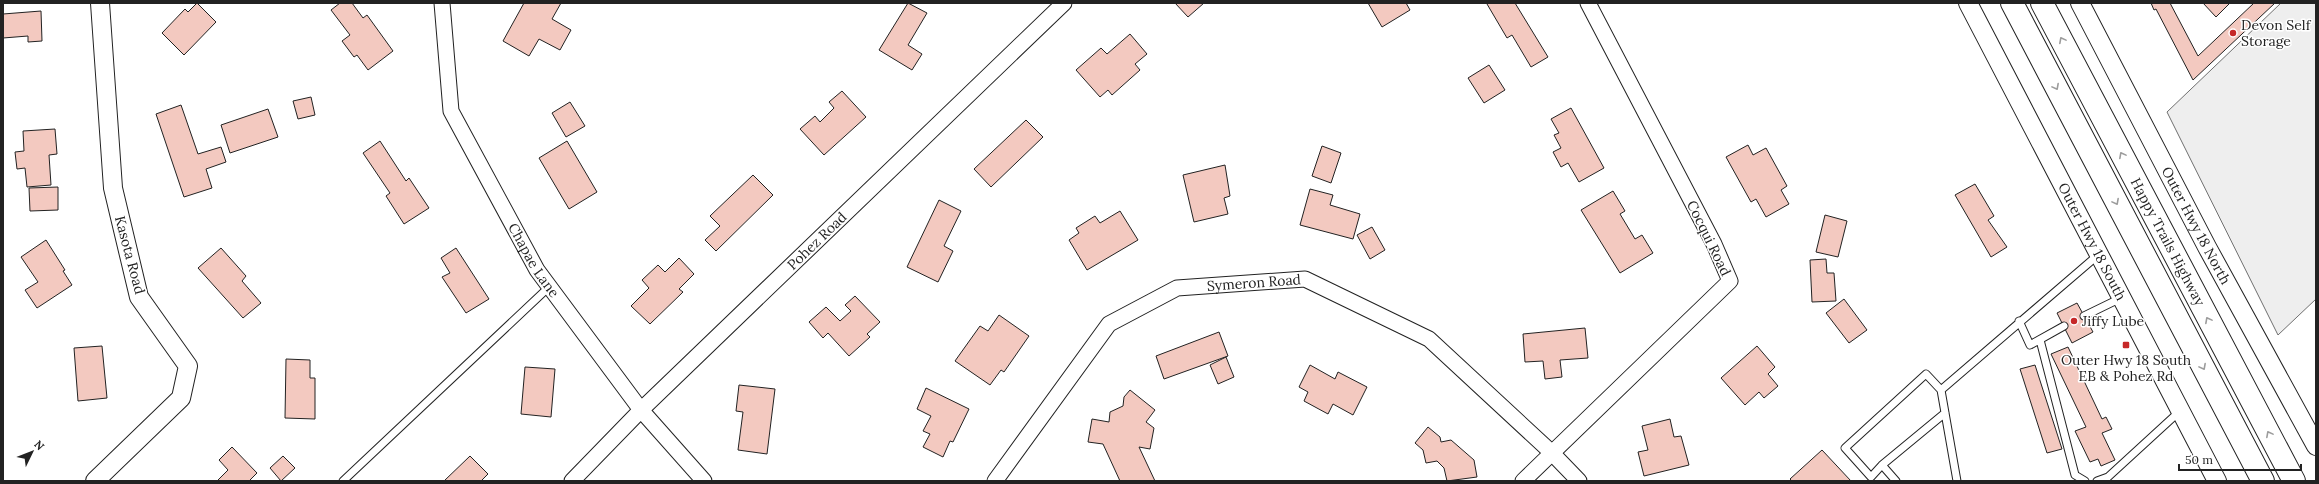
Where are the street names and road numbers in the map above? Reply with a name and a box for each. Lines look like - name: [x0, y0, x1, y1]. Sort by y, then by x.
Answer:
- street label: Outer Hwy 18 North: [2158, 164, 2235, 287]
- street label: Happy Trails Highway: [2127, 175, 2209, 310]
- street label: Outer Hwy 18 South: [2054, 180, 2130, 303]
- street label: Cocqui Road: [1683, 197, 1735, 279]
- street label: Pohez Road: [783, 208, 850, 274]
- street label: Kasota Road: [111, 214, 149, 296]
- street label: Chapae Lane: [504, 220, 563, 301]
- street label: Symeron Road: [1206, 270, 1302, 295]

